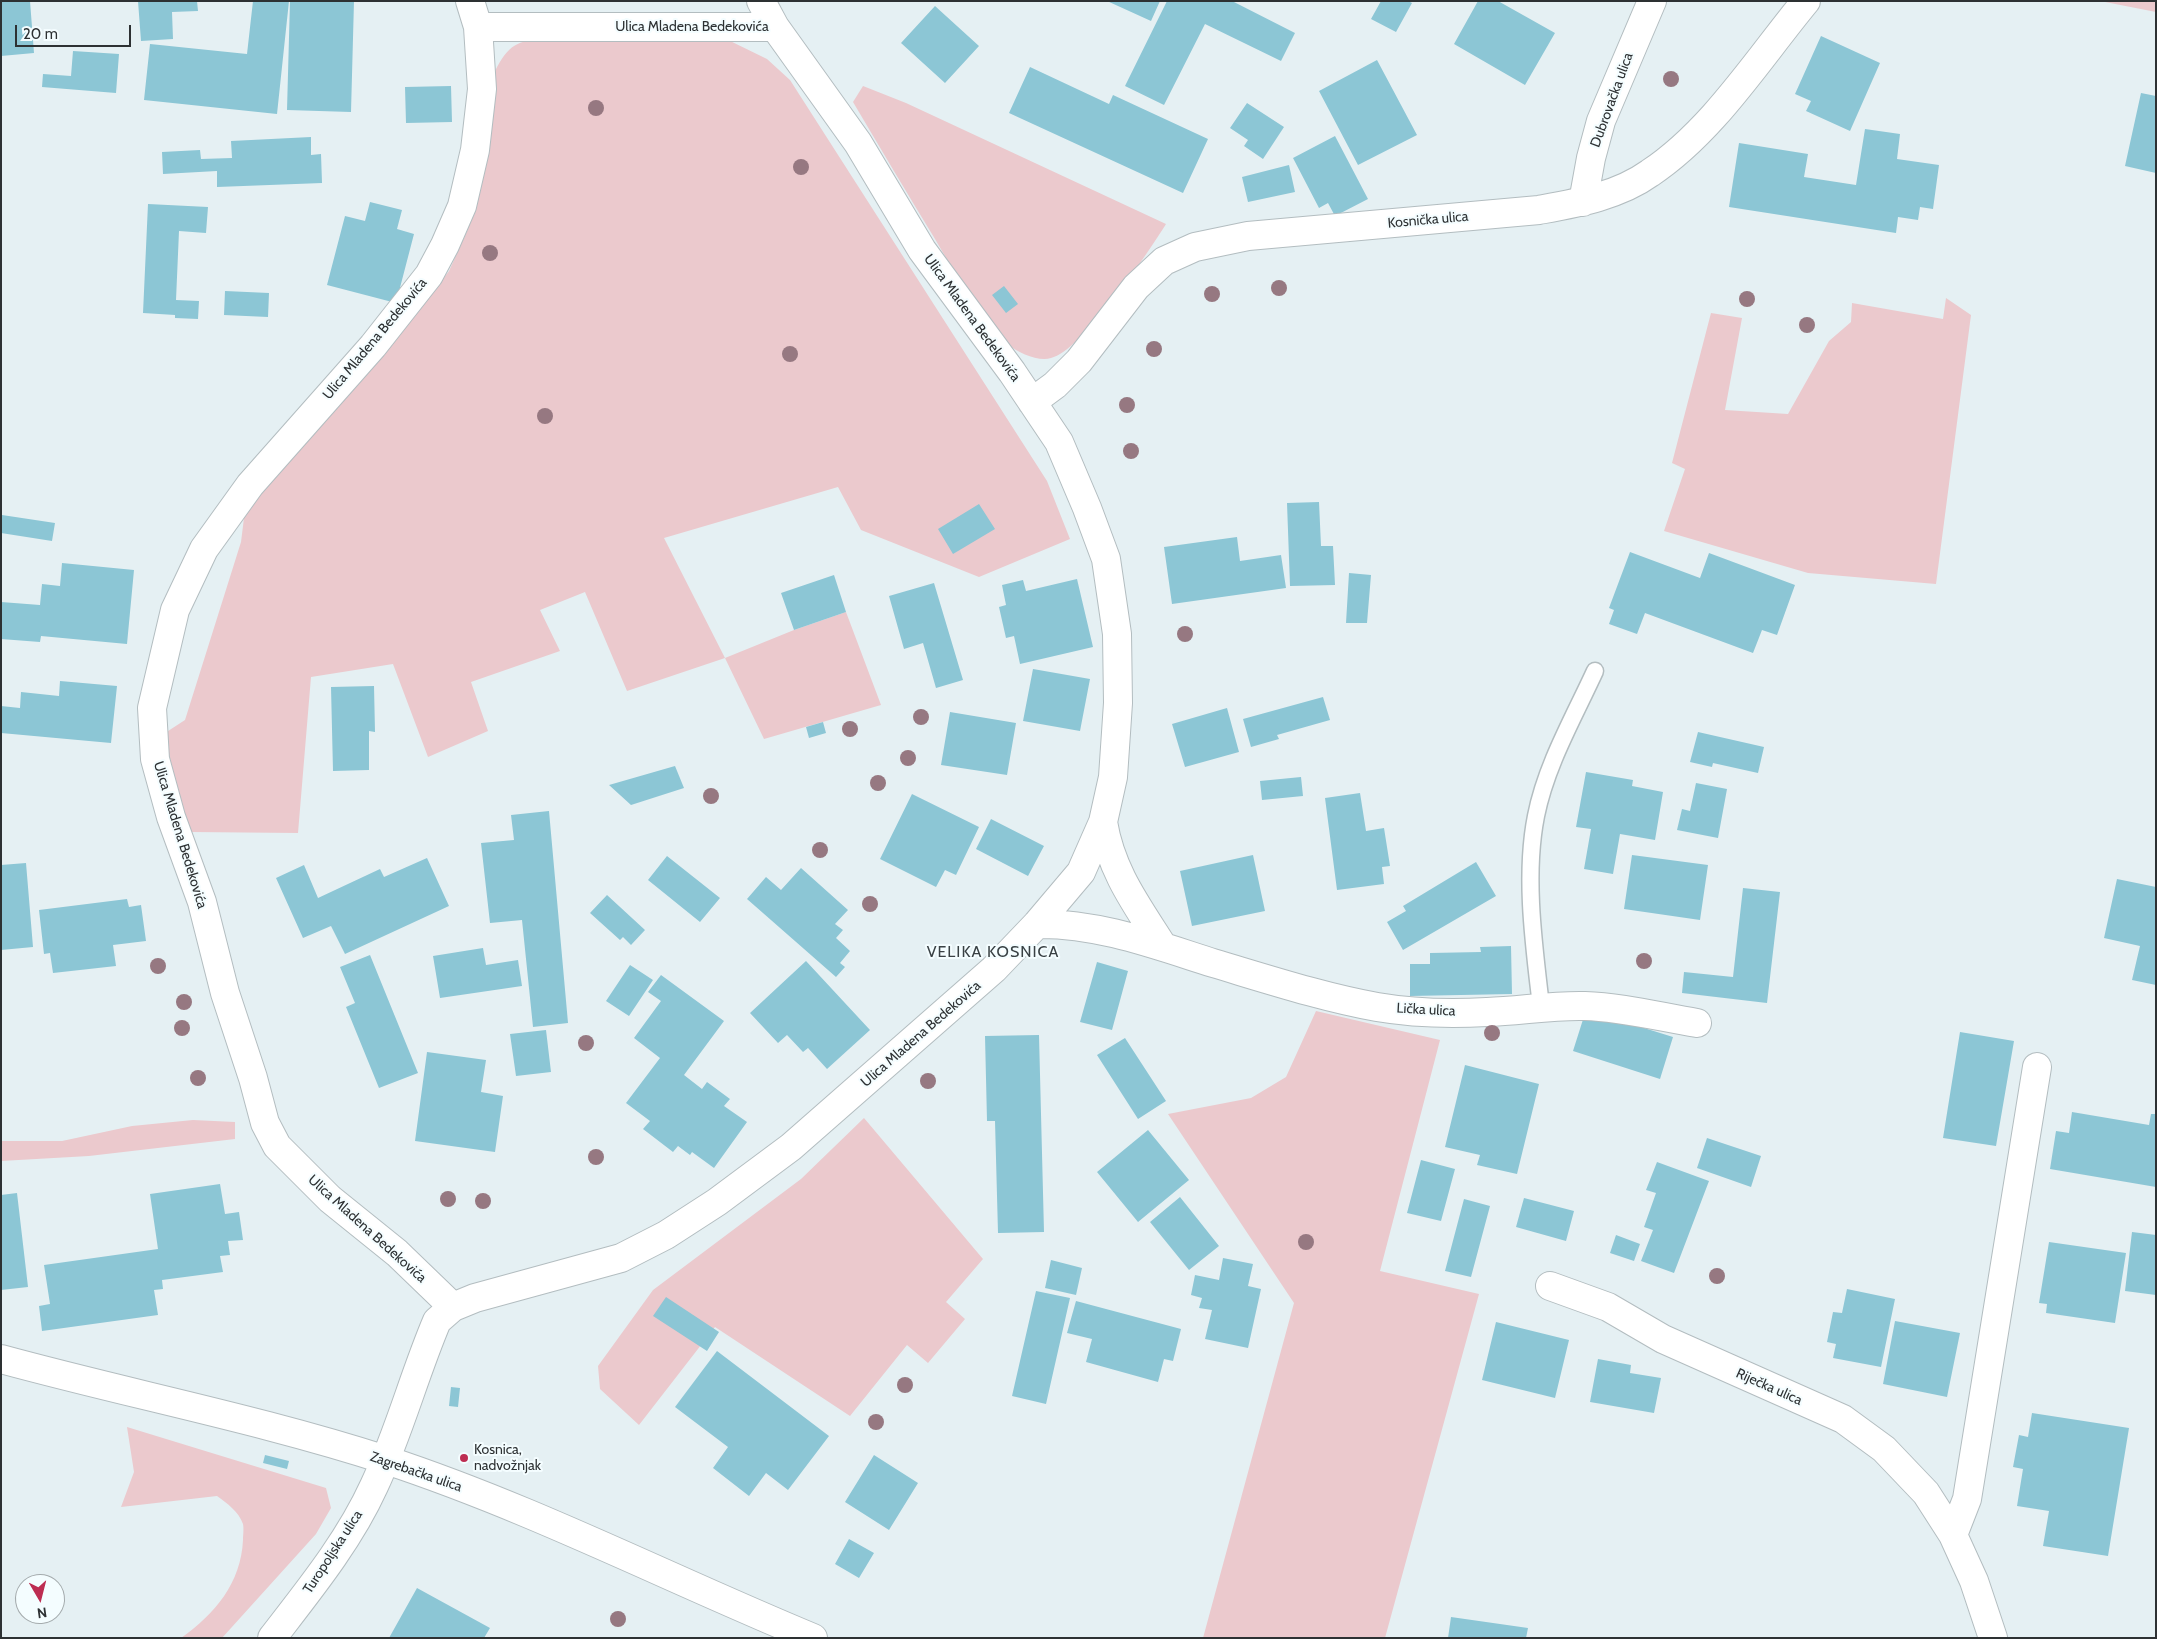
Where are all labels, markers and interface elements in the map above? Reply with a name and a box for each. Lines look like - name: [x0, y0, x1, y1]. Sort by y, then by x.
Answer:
- scale bar: [18, 15, 134, 47]
- street label: Ulica Mladena Bedekovića: [615, 19, 769, 35]
- text: 20 m: [23, 25, 58, 43]
- street label: Dubrovačka ulica: [1587, 50, 1637, 150]
- street label: Kosnička ulica: [1387, 208, 1469, 232]
- street label: Ulica Mladena Bedekovića: [920, 251, 1024, 385]
- street label: Ulica Mladena Bedekovića: [319, 275, 431, 403]
- street label: Ulica Mladena Bedekovića: [150, 759, 210, 911]
- district label: VELIKA KOSNICA: [925, 942, 1061, 962]
- street label: Ulica Mladena Bedekovića: [858, 977, 984, 1091]
- street label: Lička ulica: [1396, 1000, 1456, 1020]
- street label: Ulica Mladena Bedekovića: [304, 1171, 430, 1287]
- street label: Riječka ulica: [1733, 1365, 1805, 1409]
- place label: Kosnica, nadvožnjak: [474, 1442, 541, 1474]
- street label: Zagrebačka ulica: [368, 1448, 464, 1496]
- marker: Kosnica, nadvožnjak: [458, 1452, 470, 1464]
- street label: Turopoljska ulica: [300, 1507, 366, 1597]
- north arrow: [15, 1574, 65, 1624]
- text: N: [36, 1603, 48, 1622]

